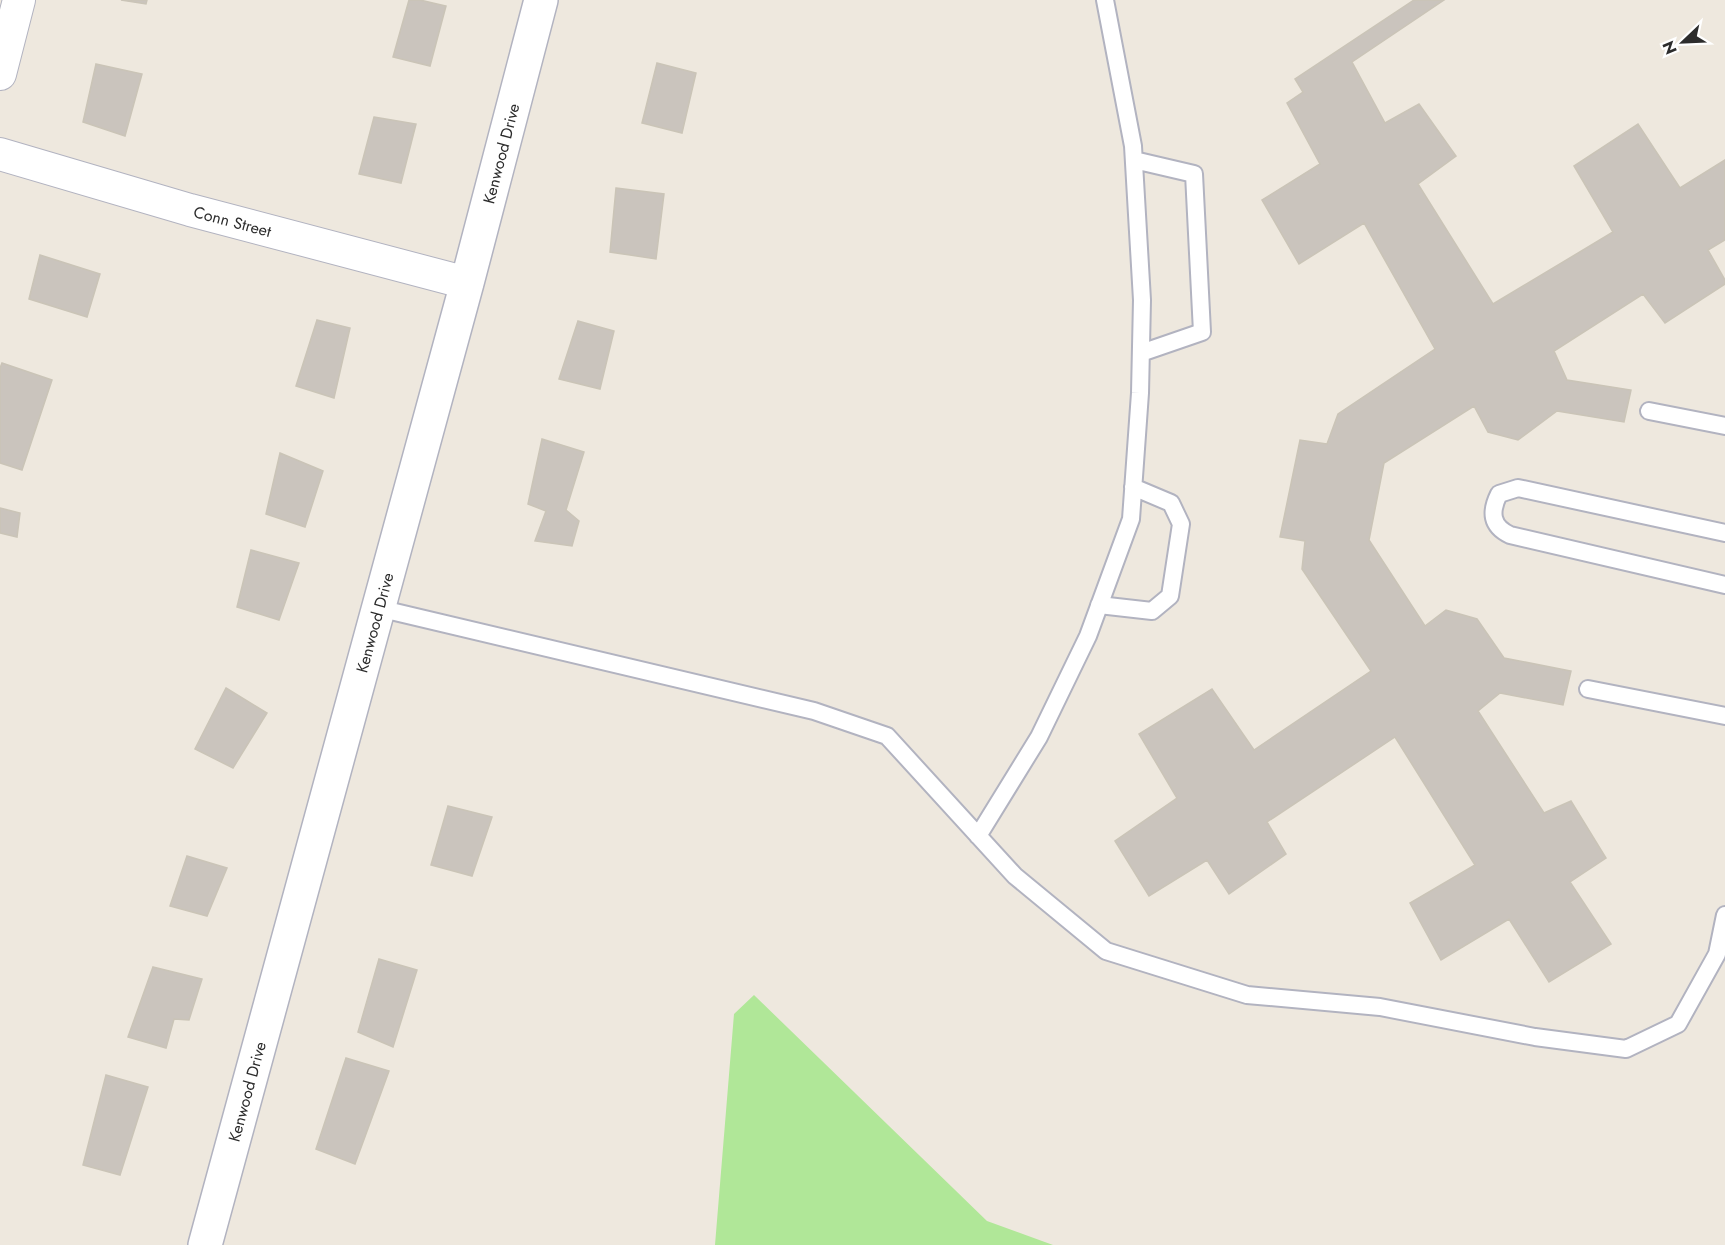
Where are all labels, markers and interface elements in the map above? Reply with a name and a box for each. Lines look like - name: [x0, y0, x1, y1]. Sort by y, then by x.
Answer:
- north arrow: [1653, 12, 1713, 72]
- text: N: [1657, 37, 1683, 58]
- street label: Kenwood Drive: [477, 101, 525, 206]
- street label: Conn Street: [191, 200, 274, 242]
- street label: Kenwood Drive: [350, 570, 399, 675]
- street label: Kenwood Drive: [222, 1039, 271, 1144]

